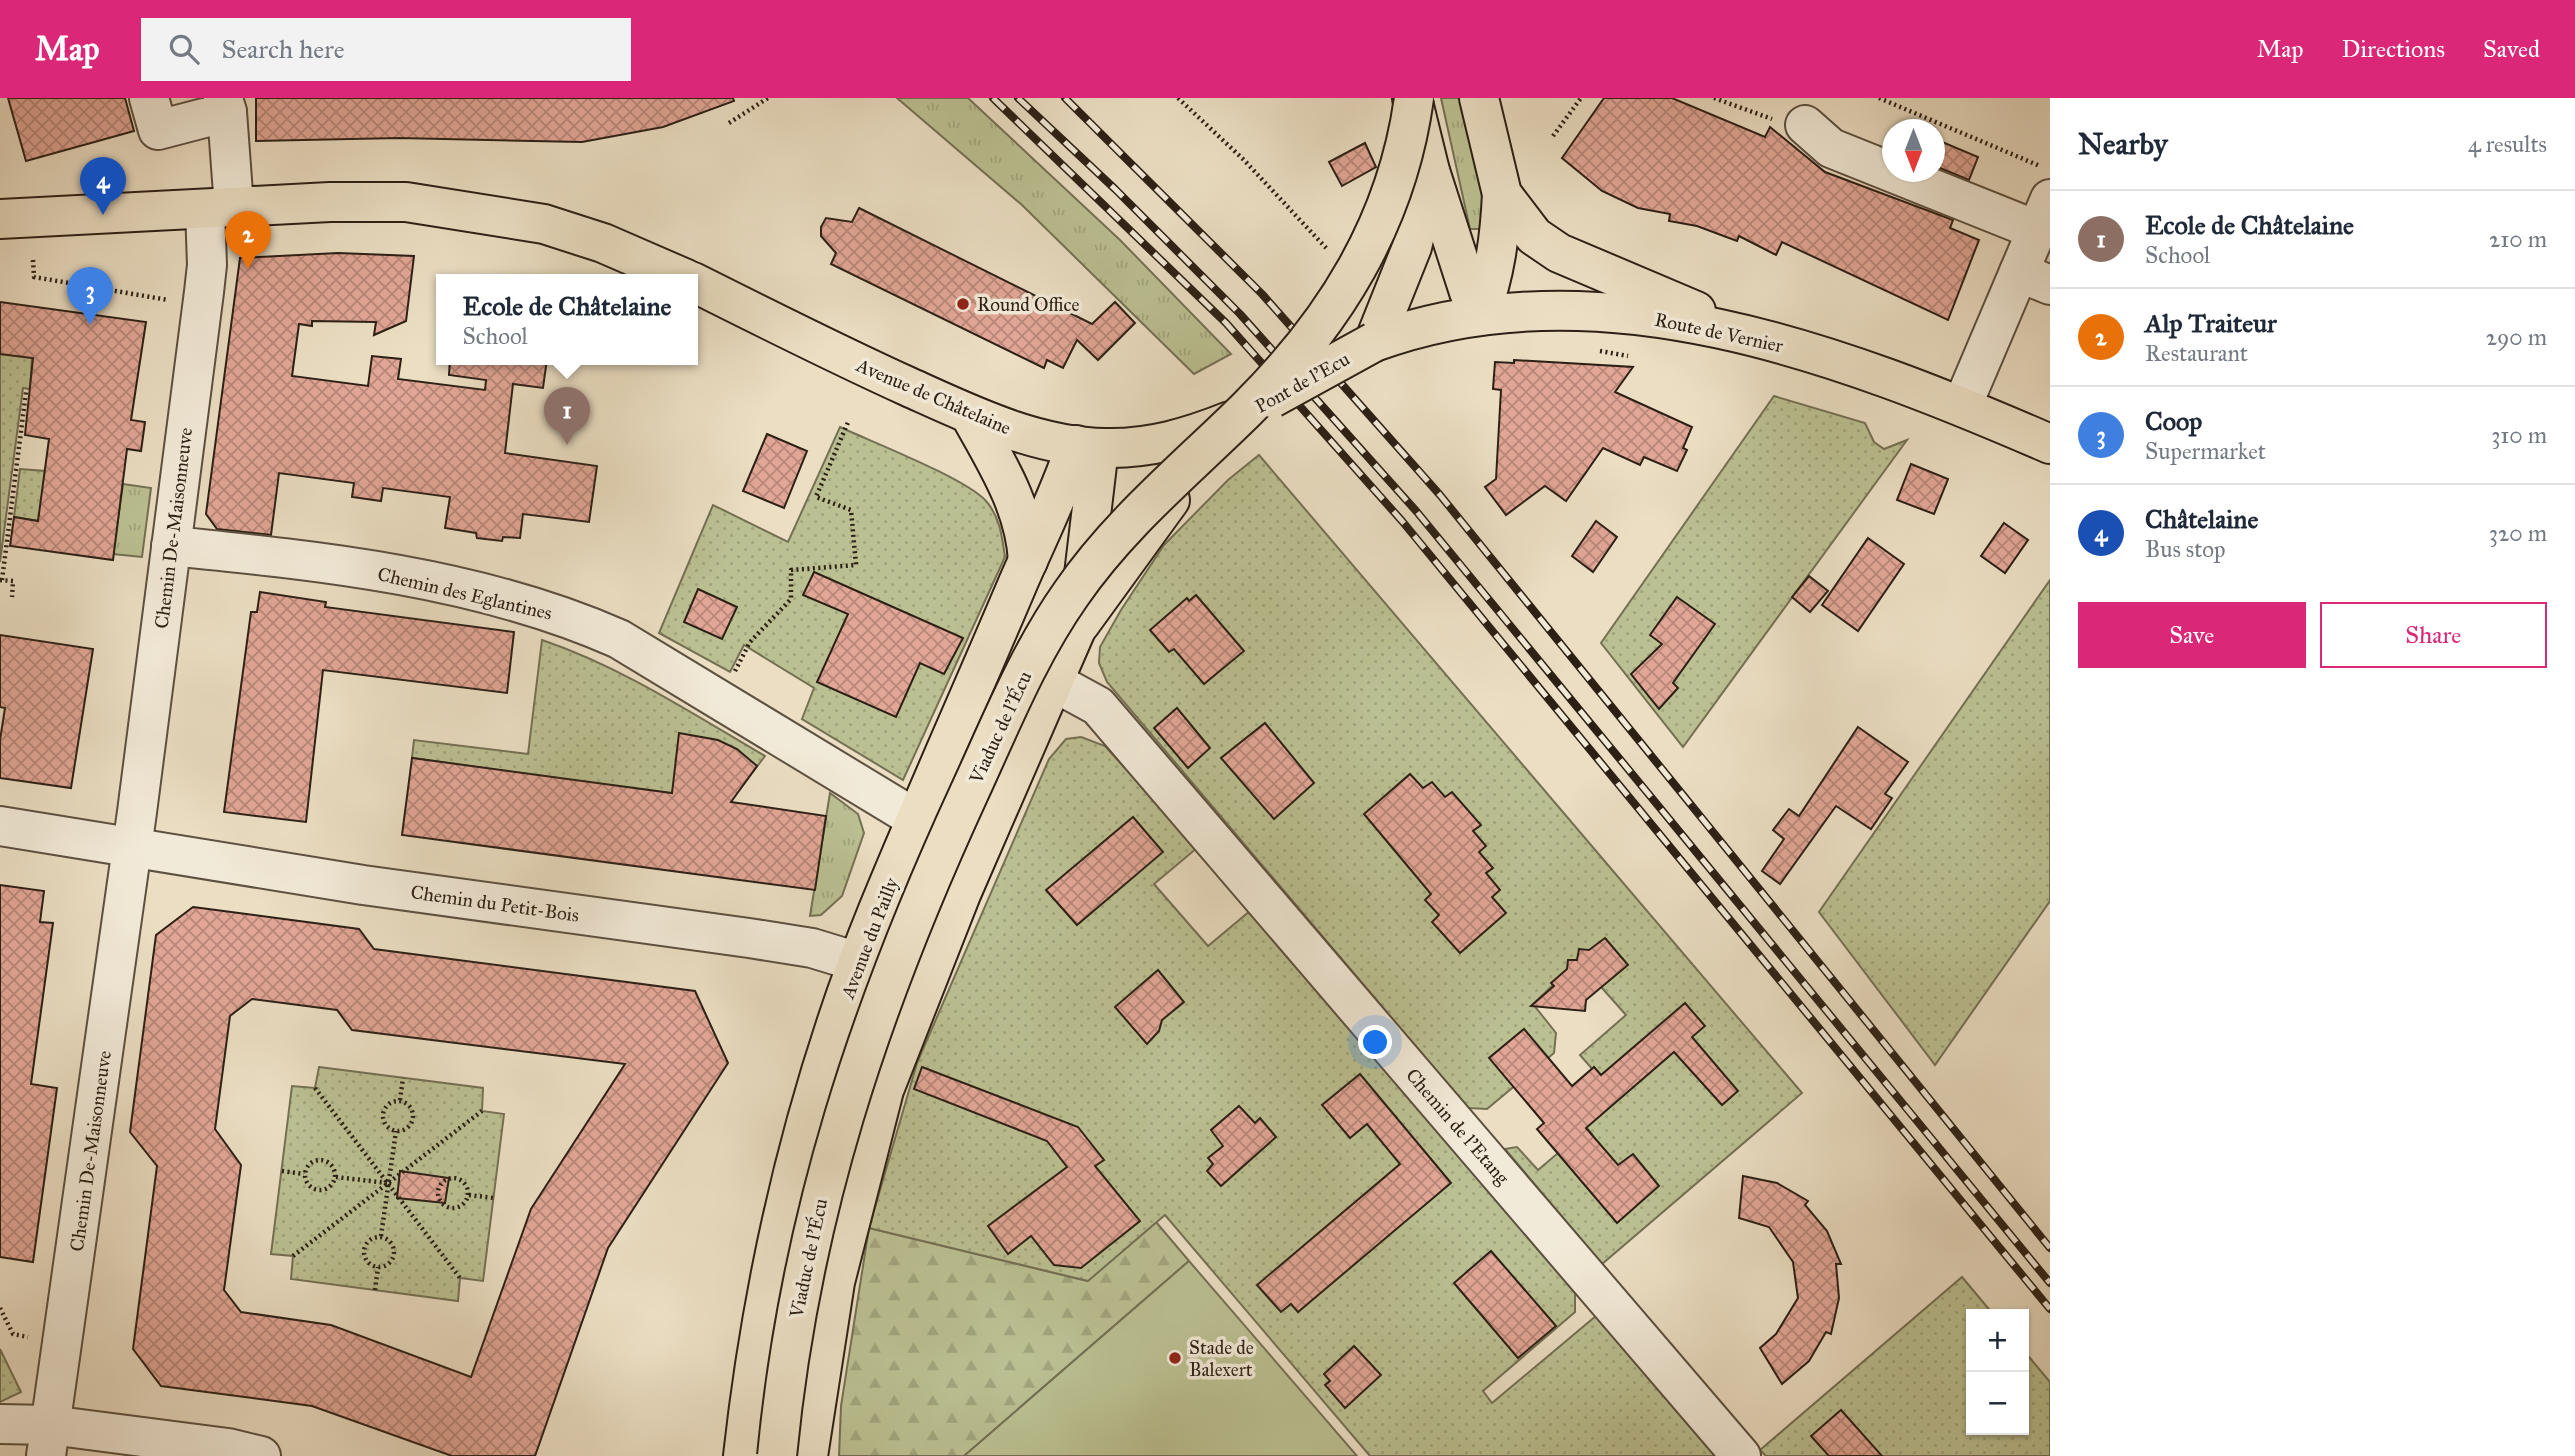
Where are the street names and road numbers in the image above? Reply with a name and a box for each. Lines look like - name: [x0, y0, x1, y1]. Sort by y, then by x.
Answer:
- street label: Route de Vernier: [1653, 308, 1786, 358]
- street label: Pont de l'Ecu: [1251, 347, 1353, 418]
- street label: Avenue de Châtelaine: [852, 353, 1015, 439]
- street label: Chemin De-Maisonneuve: [150, 426, 197, 630]
- street label: Chemin des Eglantines: [375, 562, 554, 626]
- street label: Viaduc de l'Écu: [963, 667, 1037, 788]
- street label: Avenue du Pailly: [836, 874, 903, 1003]
- street label: Chemin du Petit-Bois: [409, 880, 581, 927]
- street label: Chemin De-Maisonneuve: [65, 1049, 116, 1253]
- street label: Chemin de l'Etang: [1400, 1064, 1514, 1190]
- street label: Viaduc de l'Écu: [783, 1196, 832, 1321]

